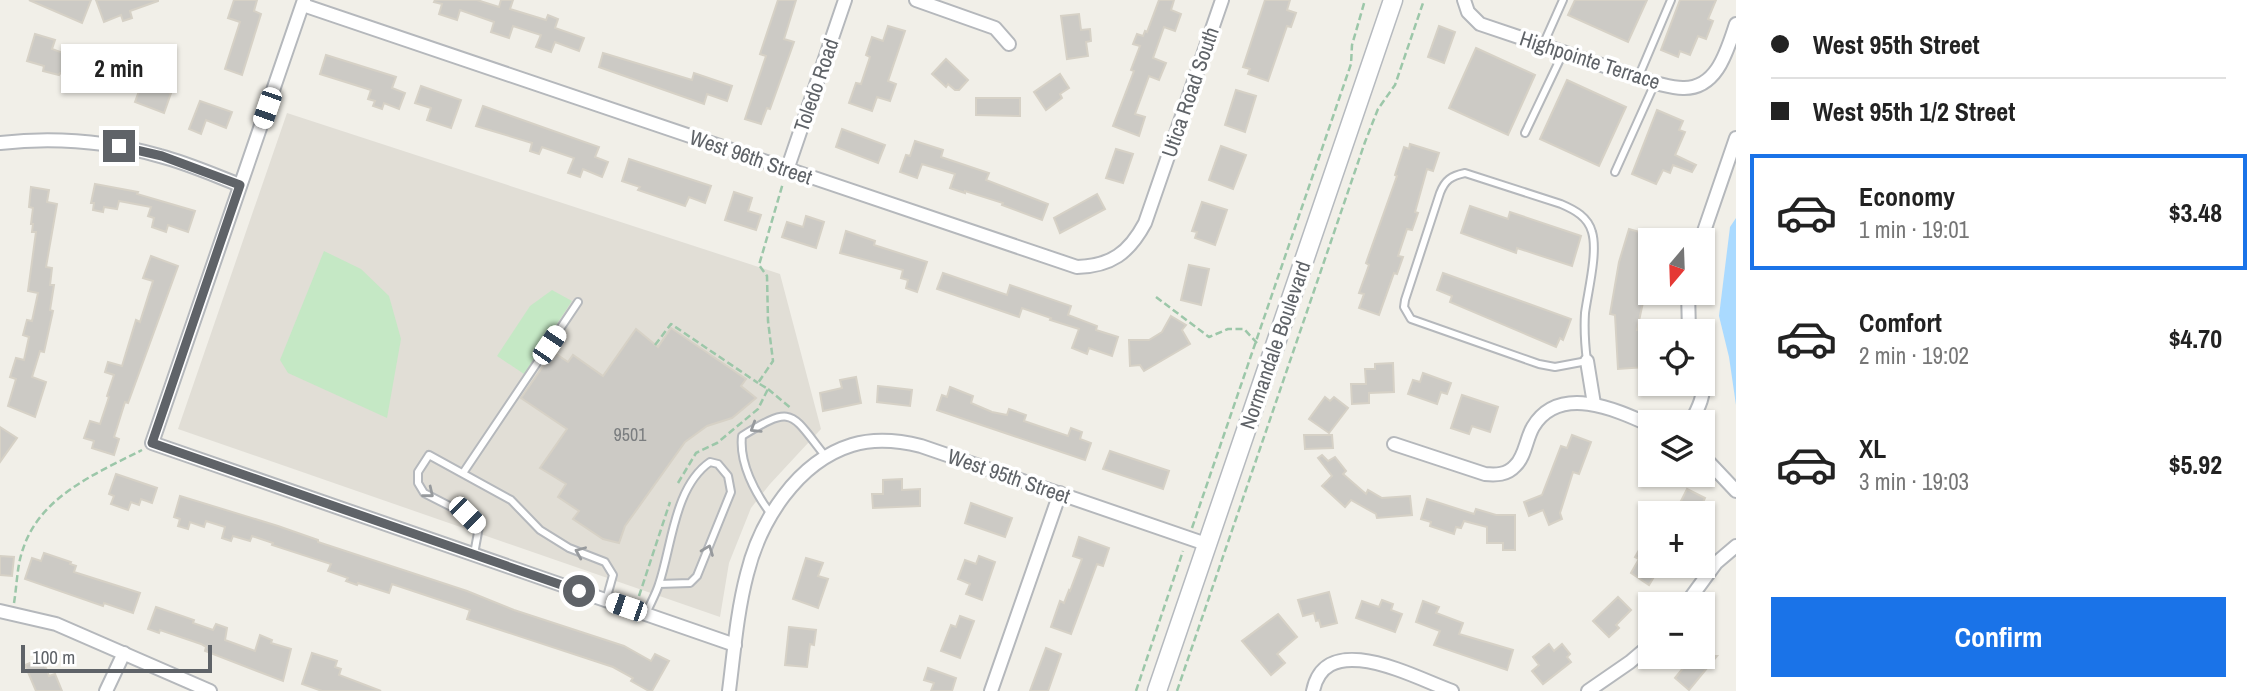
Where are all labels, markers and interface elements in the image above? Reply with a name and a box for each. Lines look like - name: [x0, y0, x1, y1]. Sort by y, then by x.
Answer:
- street label: Utica Road South: [1154, 23, 1226, 161]
- street label: Highpointe Terrace: [1516, 24, 1664, 96]
- text: West 95th Street: [1813, 27, 1980, 62]
- street label: Toledo Road: [787, 35, 845, 135]
- callout: 2 min: [61, 44, 177, 94]
- text: 2 min: [94, 53, 144, 84]
- car: [251, 85, 284, 131]
- text: West 95th 1/2 Street: [1813, 94, 2015, 129]
- street label: West 96th Street: [686, 122, 816, 192]
- route end: [103, 130, 135, 162]
- text: Economy: [1859, 179, 1955, 214]
- icon: car: [1775, 181, 1838, 244]
- text: $3.48: [2169, 195, 2222, 230]
- text: 1 min · 19:01: [1859, 214, 1969, 245]
- north arrow: [1638, 228, 1715, 304]
- map controls: [1638, 228, 1715, 669]
- street label: Normandale Boulevard: [1233, 257, 1317, 433]
- text: Comfort: [1859, 305, 1942, 340]
- icon: car: [1775, 307, 1838, 370]
- button: locate: [1638, 319, 1715, 396]
- text: $4.70: [2169, 321, 2222, 356]
- car: [529, 322, 570, 368]
- text: 2 min · 19:02: [1859, 340, 1969, 371]
- button: layers: [1638, 410, 1715, 487]
- one-way arrow: [749, 420, 762, 433]
- house number: 9501: [614, 422, 647, 447]
- text: XL: [1859, 431, 1886, 466]
- icon: car: [1775, 433, 1838, 496]
- street label: West 95th Street: [944, 441, 1074, 511]
- text: $5.92: [2169, 447, 2222, 482]
- text: 3 min · 19:03: [1859, 466, 1969, 497]
- one-way arrow: [421, 484, 434, 497]
- car: [445, 493, 490, 537]
- button: +: [1638, 501, 1715, 578]
- one-way arrow: [699, 545, 713, 557]
- one-way arrow: [574, 546, 587, 560]
- route start: [563, 575, 595, 607]
- car: [603, 590, 650, 624]
- button: −: [1638, 592, 1715, 669]
- button: Confirm: [1771, 597, 2226, 677]
- scale bar: [21, 642, 212, 674]
- text: 100 m: [32, 644, 75, 670]

